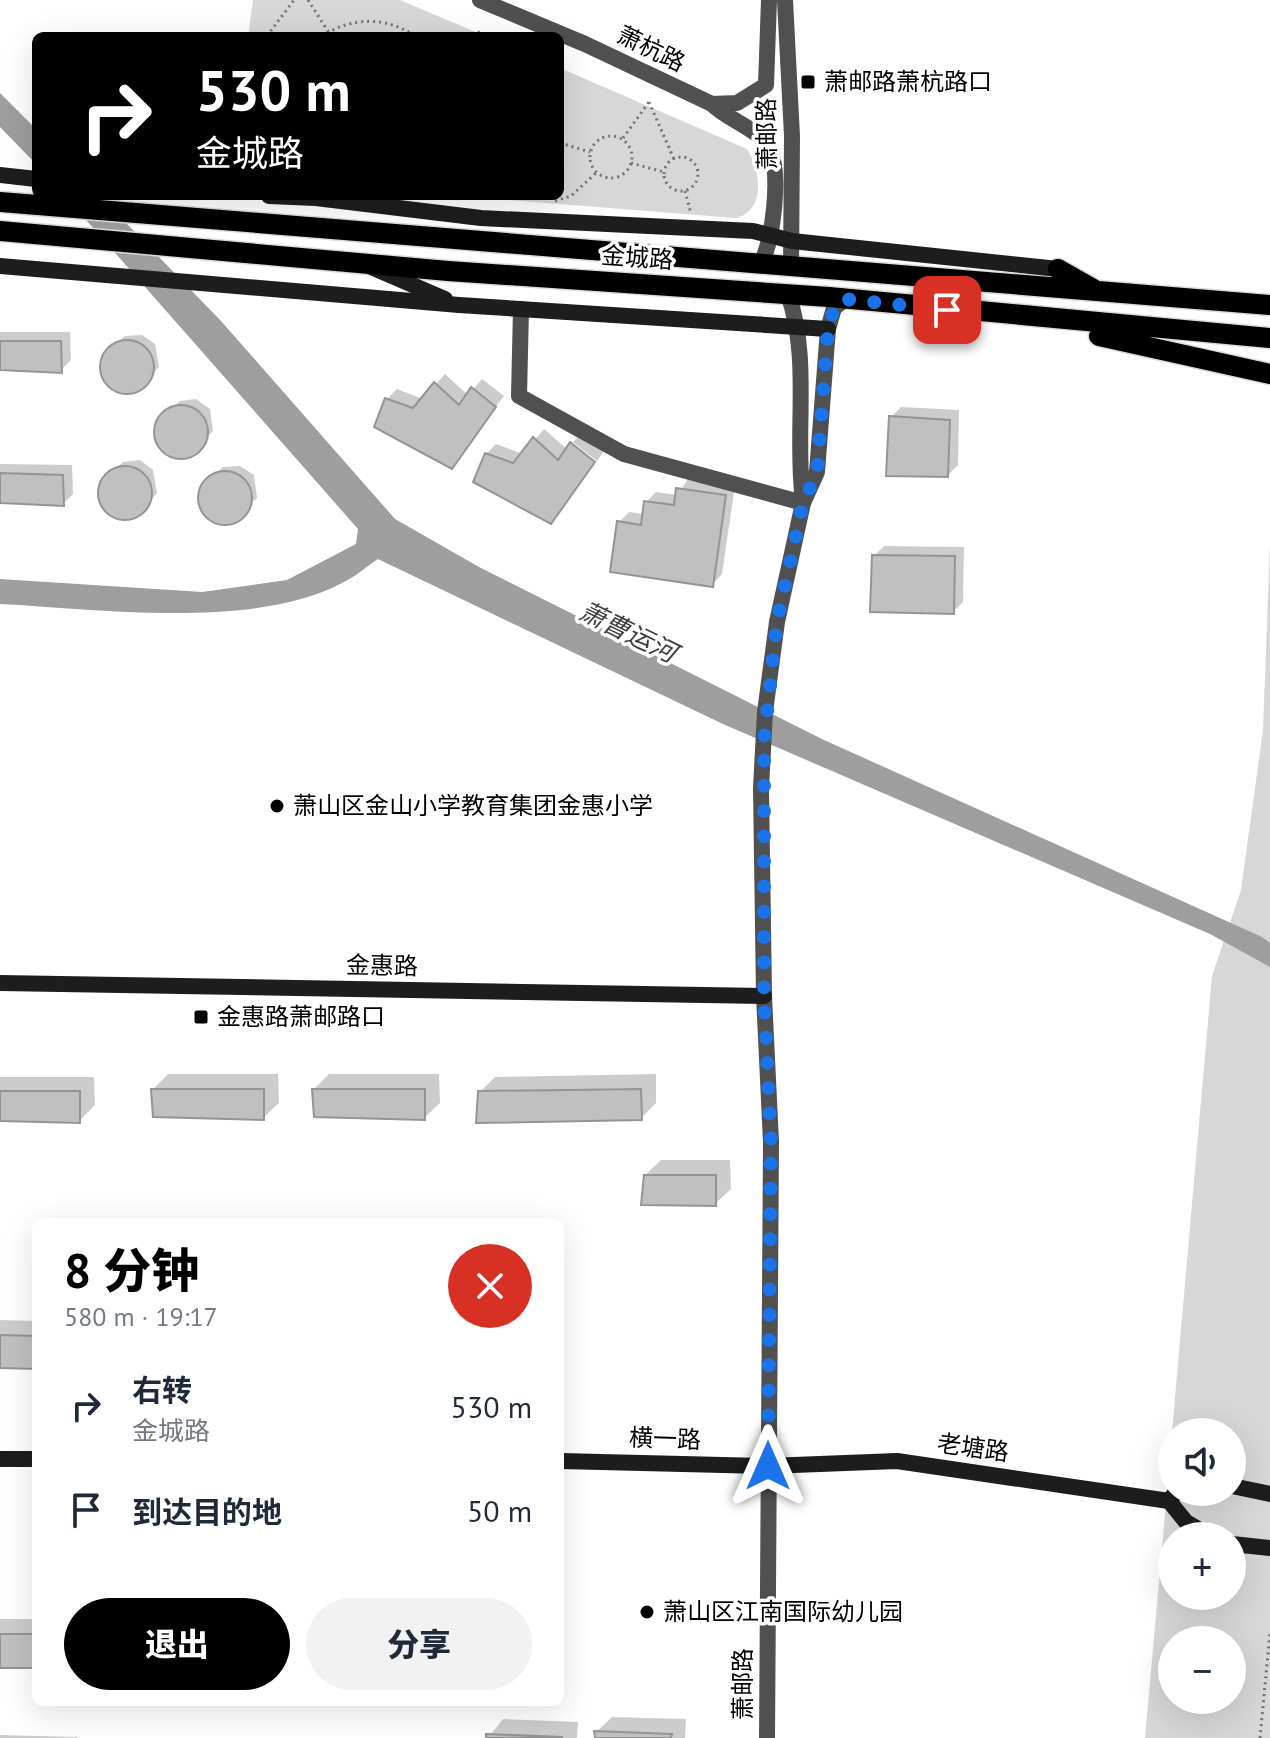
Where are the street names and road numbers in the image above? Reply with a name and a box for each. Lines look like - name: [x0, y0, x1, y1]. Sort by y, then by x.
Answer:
- street label: 萧杭路: [612, 19, 690, 78]
- street label: 萧邮路: [750, 98, 783, 170]
- street label: 金城路: [600, 240, 674, 275]
- street label: 金惠路: [346, 949, 418, 982]
- street label: 横一路: [628, 1422, 702, 1455]
- street label: 老塘路: [935, 1427, 1011, 1468]
- street label: 萧邮路: [727, 1648, 758, 1720]

